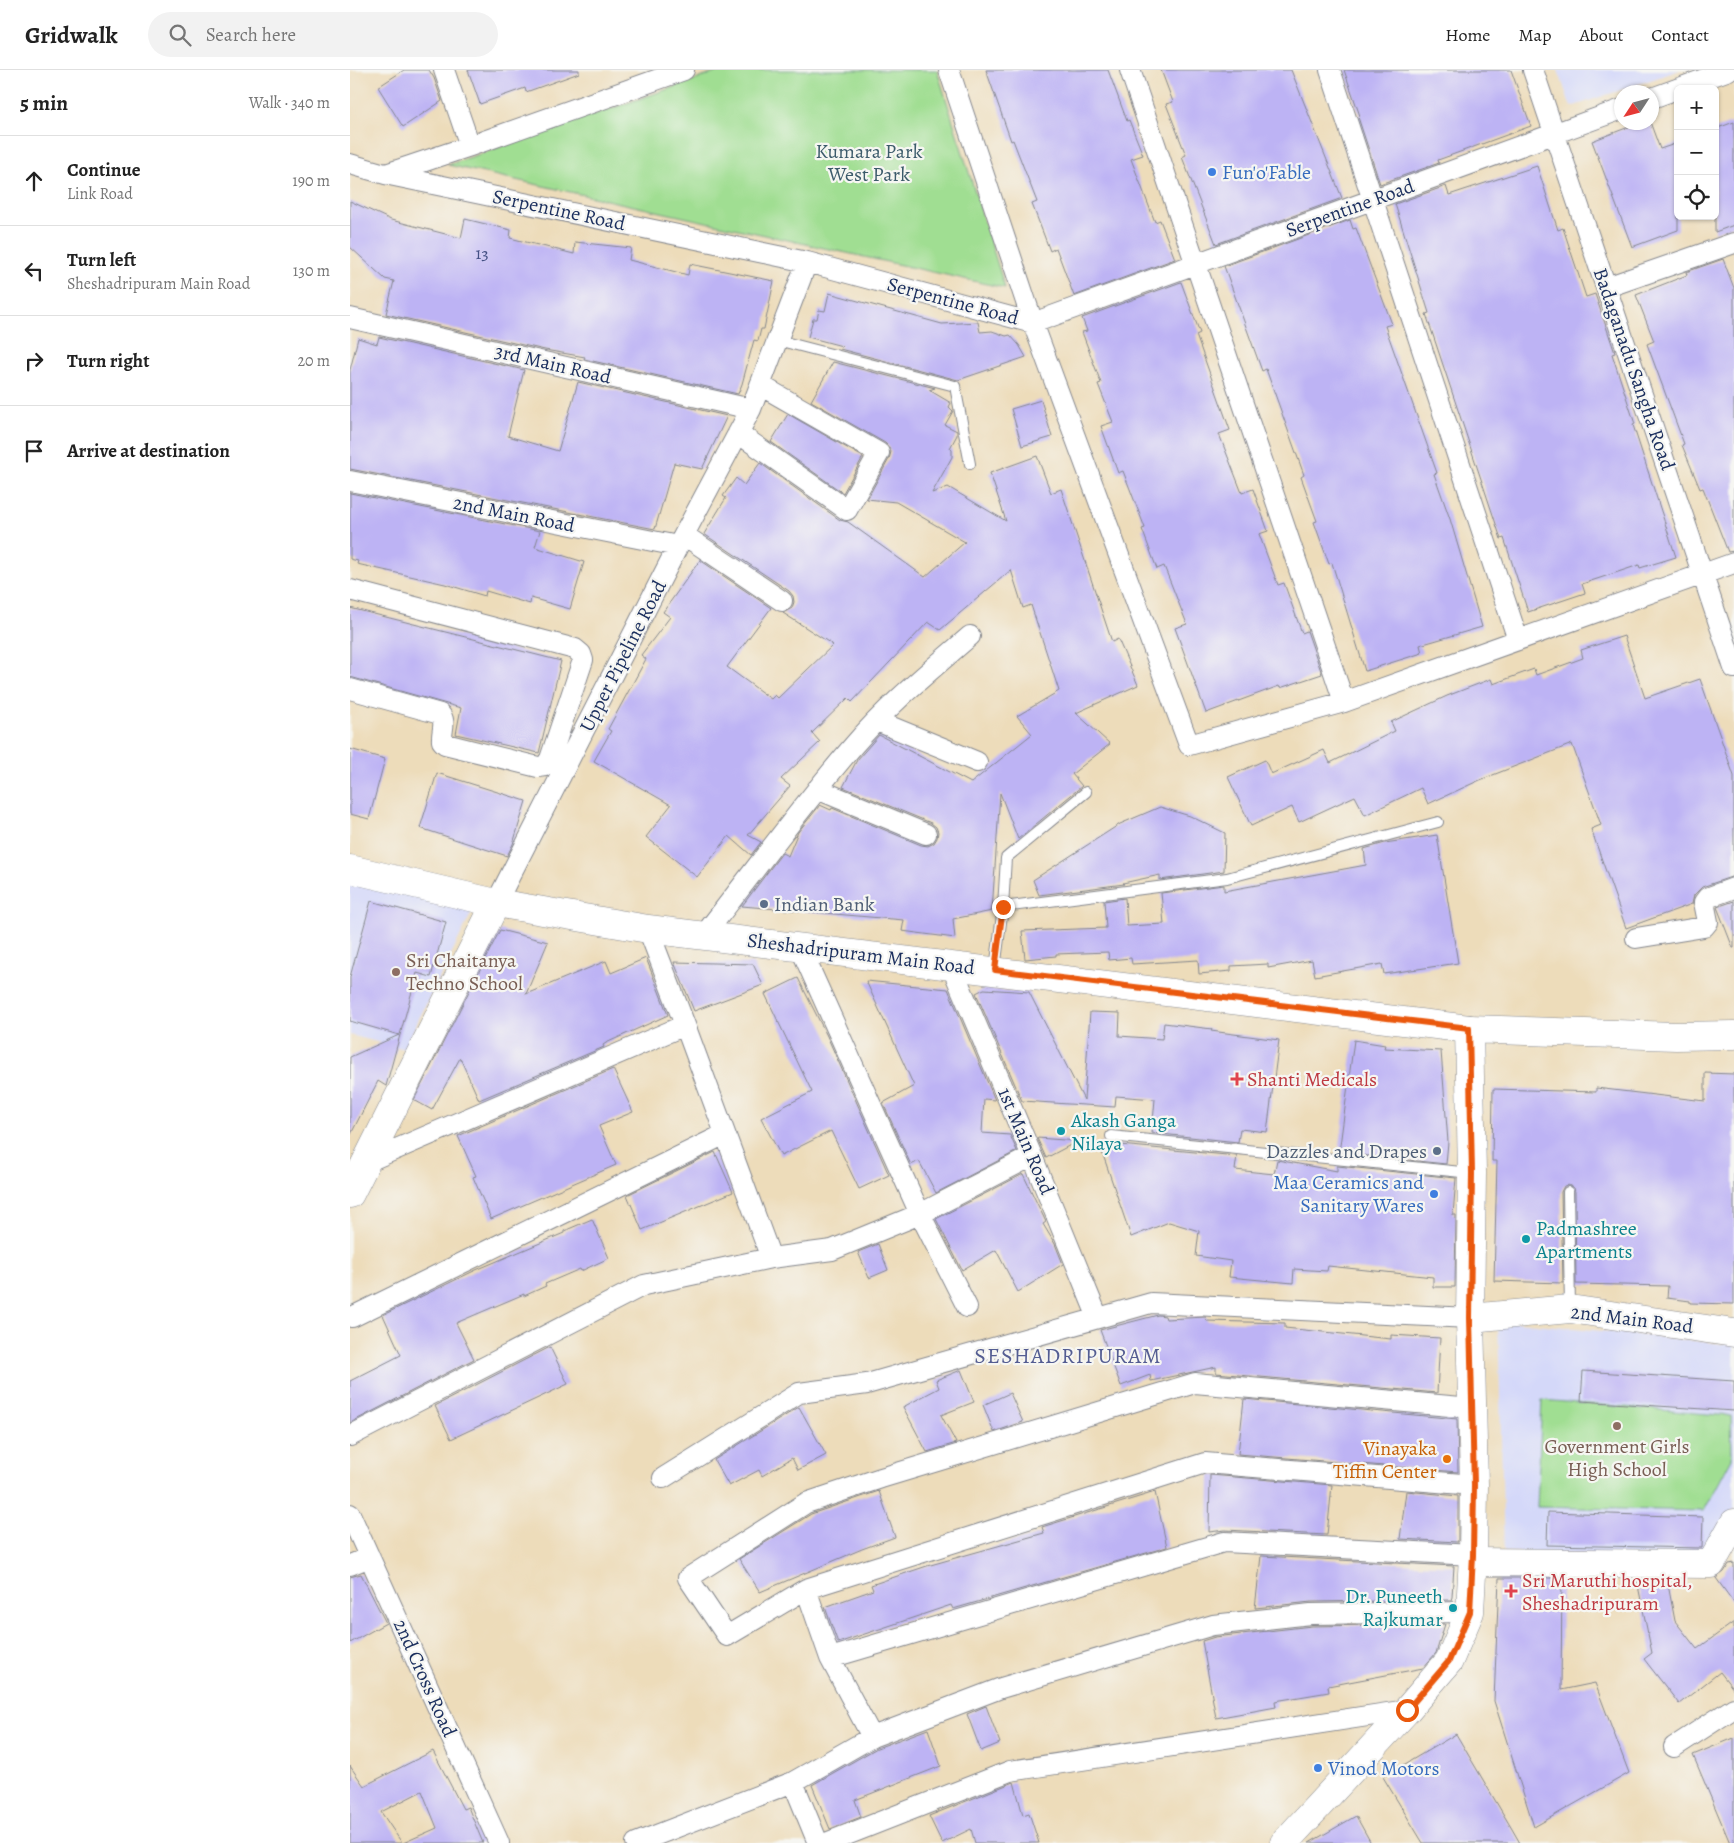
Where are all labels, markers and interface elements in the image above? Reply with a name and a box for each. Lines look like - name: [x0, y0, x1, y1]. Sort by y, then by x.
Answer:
- search box: [148, 12, 498, 57]
- text: Gridwalk: [25, 19, 118, 51]
- icon: search: [166, 21, 194, 49]
- text: Search here: [206, 22, 296, 48]
- text: Home: [1445, 23, 1490, 47]
- text: Map: [1518, 23, 1551, 47]
- text: About: [1579, 23, 1623, 47]
- text: Contact: [1651, 23, 1709, 47]
- north arrow: [1614, 85, 1659, 130]
- map controls: [1674, 85, 1719, 220]
- button: +: [1674, 85, 1719, 130]
- text: 5 min: [20, 89, 68, 117]
- text: Walk · 340 m: [249, 92, 330, 114]
- button: −: [1674, 130, 1719, 175]
- park label: Kumara Park West Park: [815, 138, 923, 188]
- text: Continue: [67, 157, 141, 183]
- place label: Fun'o'Fable: [1222, 159, 1311, 186]
- marker: Fun'o'Fable: [1206, 166, 1218, 178]
- icon: ahead: [20, 167, 48, 195]
- text: 190 m: [292, 170, 330, 192]
- street label: Serpentine Road: [1282, 172, 1418, 244]
- button: locate: [1674, 175, 1719, 220]
- text: Link Road: [67, 183, 133, 205]
- street label: Serpentine Road: [490, 183, 628, 237]
- house number: 13: [475, 241, 489, 265]
- text: Turn left: [67, 247, 136, 273]
- icon: left: [20, 257, 48, 285]
- text: 130 m: [293, 260, 330, 282]
- street label: Badaganadu Sangha Road: [1587, 264, 1681, 474]
- street label: Serpentine Road: [884, 270, 1022, 332]
- text: Sheshadripuram Main Road: [67, 273, 250, 295]
- street label: 3rd Main Road: [492, 337, 614, 391]
- icon: right: [20, 347, 48, 375]
- text: Turn right: [67, 348, 149, 374]
- text: 20 m: [297, 350, 330, 372]
- icon: arrive: [20, 437, 48, 465]
- text: Arrive at destination: [67, 438, 230, 464]
- street label: 2nd Main Road: [451, 489, 577, 539]
- street label: Upper Pipeline Road: [573, 575, 673, 737]
- place label: Indian Bank: [774, 891, 875, 918]
- route end: [992, 896, 1015, 919]
- marker: Indian Bank: [758, 898, 770, 910]
- street label: Sheshadripuram Main Road: [746, 927, 977, 981]
- place label: Sri Chaitanya Techno School: [406, 947, 523, 997]
- marker: Sri Chaitanya Techno School: [390, 966, 402, 978]
- place label: Shanti Medicals: [1247, 1066, 1377, 1093]
- marker: Shanti Medicals: [1231, 1073, 1243, 1085]
- street label: 1st Main Road: [991, 1083, 1061, 1199]
- place label: Akash Ganga Nilaya: [1070, 1107, 1177, 1157]
- marker: Akash Ganga Nilaya: [1055, 1125, 1067, 1137]
- place label: Dazzles and Drapes: [1266, 1138, 1427, 1165]
- marker: Dazzles and Drapes: [1431, 1145, 1443, 1157]
- place label: Maa Ceramics and Sanitary Wares: [1273, 1169, 1424, 1219]
- marker: Maa Ceramics and Sanitary Wares: [1428, 1188, 1440, 1200]
- place label: Padmashree Apartments: [1535, 1215, 1637, 1265]
- marker: Padmashree Apartments: [1520, 1233, 1532, 1245]
- street label: 2nd Main Road: [1569, 1298, 1695, 1340]
- district label: SESHADRIPURAM: [974, 1341, 1162, 1371]
- marker: Government Girls High School: [1611, 1420, 1623, 1432]
- place label: Government Girls High School: [1544, 1433, 1690, 1483]
- place label: Vinayaka Tiffin Center: [1333, 1435, 1438, 1485]
- marker: Vinayaka Tiffin Center: [1441, 1453, 1453, 1465]
- place label: Sri Maruthi hospital, Sheshadripuram: [1522, 1567, 1693, 1617]
- place label: Dr. Puneeth Rajkumar: [1345, 1583, 1443, 1633]
- marker: Sri Maruthi hospital, Sheshadripuram: [1504, 1584, 1518, 1598]
- marker: Dr. Puneeth Rajkumar: [1447, 1602, 1459, 1614]
- street label: 2nd Cross Road: [387, 1615, 463, 1741]
- route start: [1396, 1699, 1419, 1722]
- place label: Vinod Motors: [1327, 1755, 1439, 1782]
- marker: Vinod Motors: [1312, 1762, 1324, 1774]

